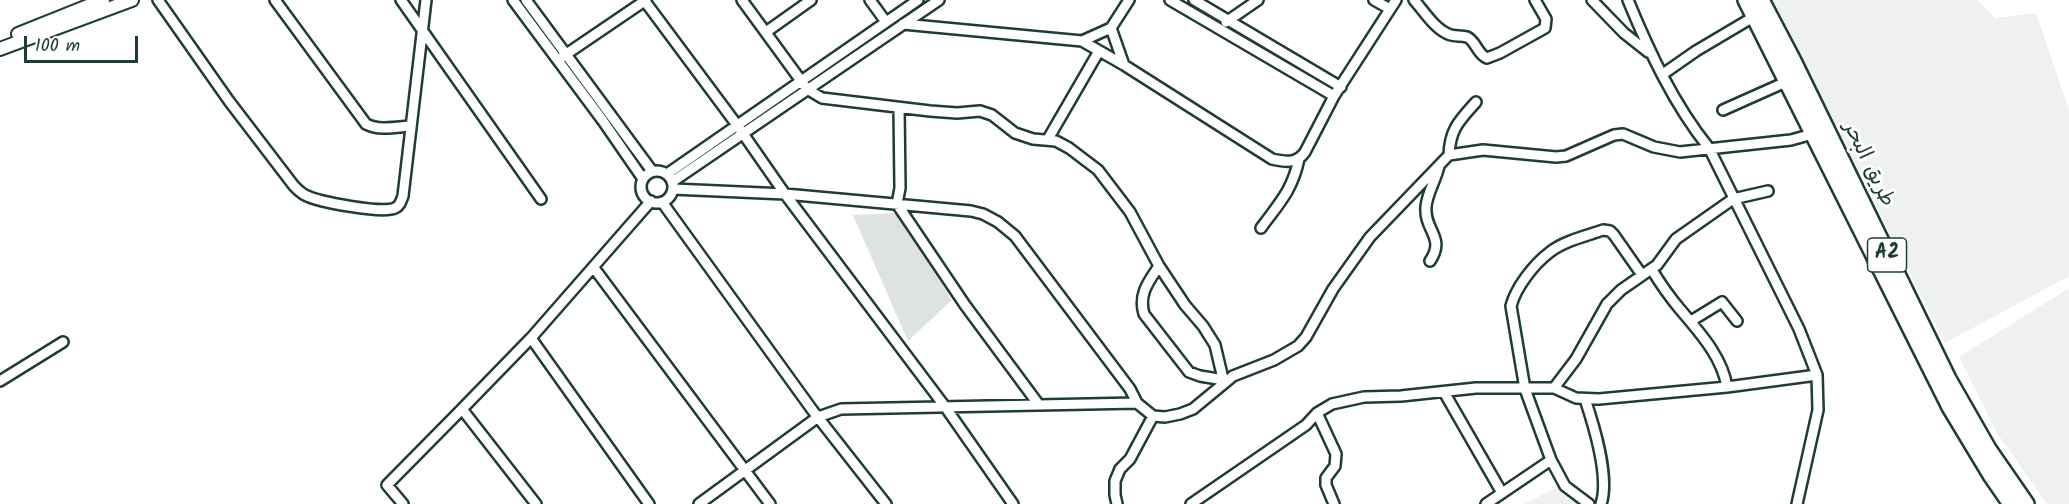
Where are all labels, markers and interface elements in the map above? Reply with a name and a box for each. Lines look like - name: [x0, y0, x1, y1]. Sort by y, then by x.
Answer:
- scale bar: [27, 24, 141, 62]
- text: 100 m: [35, 32, 80, 61]
- street label: طريق البحر: [1836, 118, 1898, 212]
- road number: A2: [1868, 238, 1906, 272]

